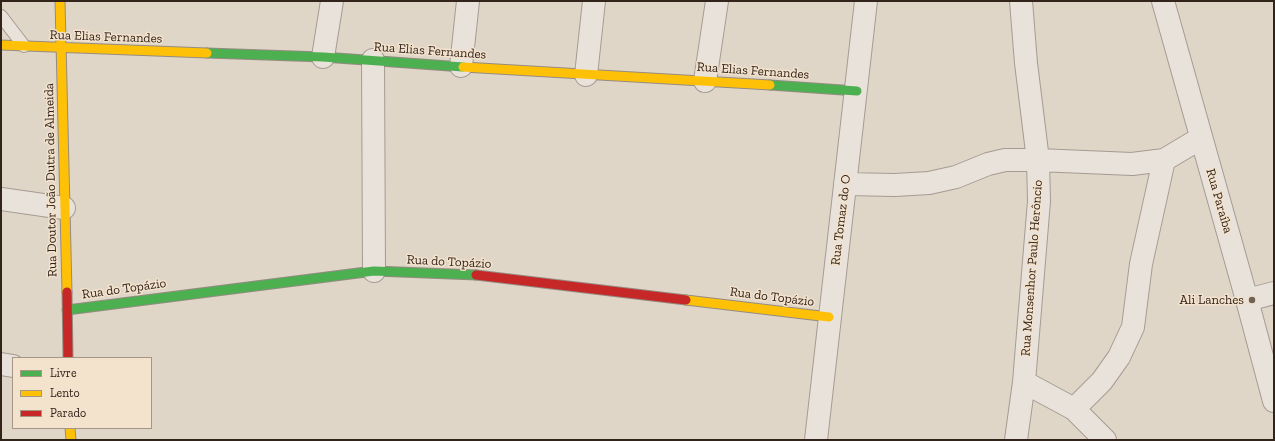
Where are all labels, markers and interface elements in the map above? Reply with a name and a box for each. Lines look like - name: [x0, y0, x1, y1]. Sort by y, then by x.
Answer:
- street label: Rua Elias Fernandes: [49, 27, 163, 47]
- street label: Rua Elias Fernandes: [373, 39, 487, 63]
- street label: Rua Elias Fernandes: [696, 59, 810, 83]
- street label: Rua Doutor João Dutra de Almeida: [42, 83, 60, 277]
- street label: Rua Paraíba: [1202, 167, 1236, 235]
- street label: Rua Tomaz do O: [828, 174, 854, 266]
- street label: Rua Monsenhor Paulo Herôncio: [1018, 179, 1046, 357]
- street label: Rua do Topázio: [406, 252, 492, 272]
- street label: Rua do Topázio: [81, 275, 167, 303]
- street label: Rua do Topázio: [729, 284, 815, 310]
- place label: Ali Lanches: [1180, 292, 1244, 308]
- marker: Ali Lanches: [1247, 295, 1257, 305]
- legend: [12, 357, 152, 429]
- text: Livre: [50, 366, 77, 380]
- text: Lento: [50, 386, 80, 400]
- text: Parado: [50, 406, 86, 420]

